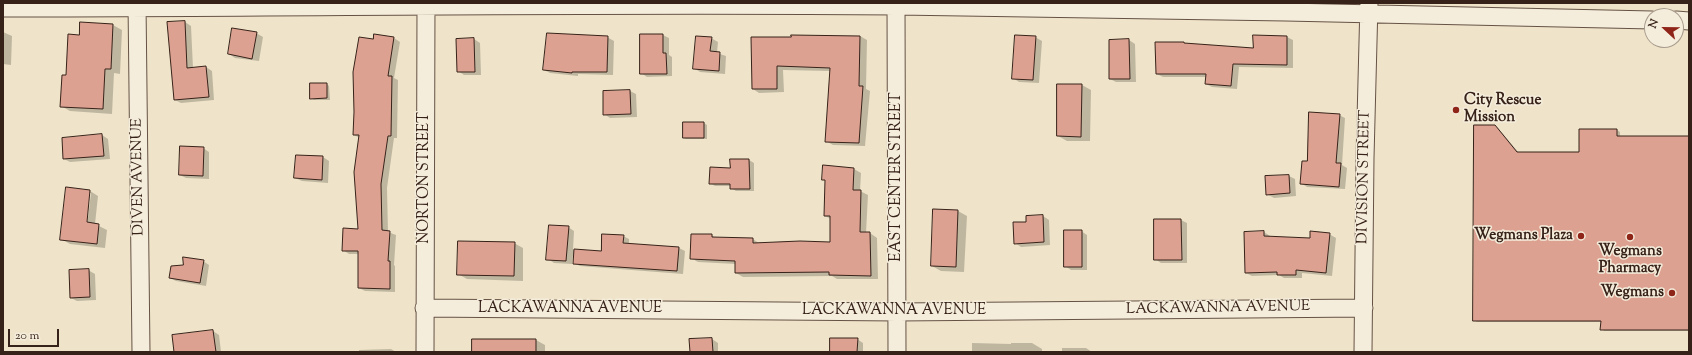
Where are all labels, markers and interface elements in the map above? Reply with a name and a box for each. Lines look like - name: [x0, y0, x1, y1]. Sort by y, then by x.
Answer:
- north arrow: [1644, 8, 1684, 48]
- text: N: [1645, 17, 1663, 31]
- street label: EAST CENTER STREET: [888, 92, 906, 262]
- place label: City Rescue Mission: [1464, 92, 1541, 127]
- marker: City Rescue Mission: [1451, 105, 1461, 115]
- street label: DIVISION STREET: [1355, 110, 1375, 244]
- street label: NORTON STREET: [416, 112, 434, 244]
- street label: DIVEN AVENUE: [129, 118, 149, 236]
- place label: Wegmans Plaza: [1474, 227, 1573, 245]
- marker: Wegmans Plaza: [1576, 231, 1586, 241]
- marker: Wegmans Pharmacy: [1625, 232, 1635, 242]
- place label: Wegmans Pharmacy: [1598, 243, 1662, 278]
- place label: Wegmans: [1600, 284, 1664, 302]
- marker: Wegmans: [1667, 288, 1677, 298]
- street label: LACKAWANNA AVENUE: [1126, 298, 1310, 320]
- street label: LACKAWANNA AVENUE: [478, 300, 662, 318]
- street label: LACKAWANNA AVENUE: [802, 302, 986, 320]
- scale bar: [10, 321, 61, 347]
- text: 20 m: [15, 327, 39, 345]

